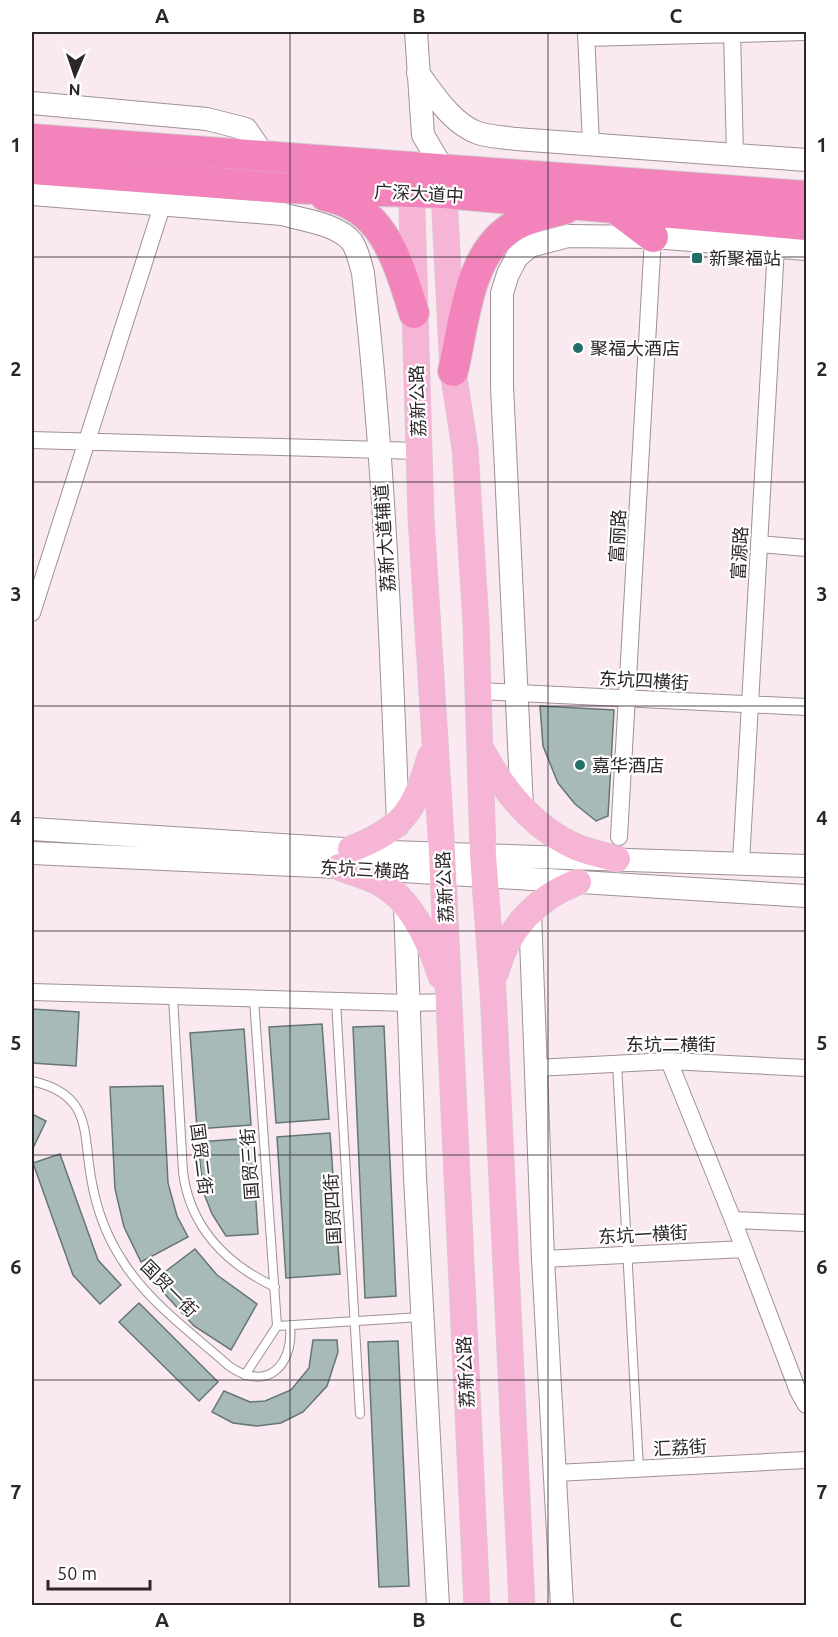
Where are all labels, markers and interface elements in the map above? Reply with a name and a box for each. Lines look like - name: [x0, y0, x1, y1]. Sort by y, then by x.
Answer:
- text: A: [155, 4, 169, 27]
- text: B: [412, 4, 426, 27]
- text: C: [670, 4, 683, 27]
- north arrow: [45, 45, 105, 105]
- text: N: [68, 81, 81, 99]
- text: 1: [10, 133, 22, 156]
- text: 1: [816, 133, 828, 156]
- street label: 广深大道中: [374, 181, 464, 205]
- place label: 新聚福站: [709, 248, 781, 268]
- marker: 新聚福站: [690, 251, 704, 265]
- place label: 聚福大酒店: [590, 338, 680, 358]
- marker: 聚福大酒店: [571, 341, 585, 355]
- text: 2: [10, 357, 22, 380]
- text: 2: [816, 357, 828, 380]
- street label: 荔新公路: [406, 365, 428, 437]
- street label: 荔新大道辅道: [370, 483, 398, 593]
- street label: 富丽路: [606, 509, 628, 563]
- street label: 富源路: [728, 526, 750, 580]
- text: 3: [10, 582, 22, 605]
- text: 3: [816, 582, 828, 605]
- street label: 东坑四横街: [599, 668, 689, 692]
- place label: 嘉华酒店: [592, 755, 664, 775]
- marker: 嘉华酒店: [573, 758, 587, 772]
- text: 4: [10, 806, 22, 829]
- text: 4: [816, 806, 828, 829]
- street label: 荔新公路: [432, 851, 456, 923]
- street label: 东坑三横路: [320, 857, 410, 881]
- text: 5: [10, 1031, 22, 1054]
- text: 5: [816, 1031, 828, 1054]
- street label: 东坑二横街: [626, 1034, 716, 1054]
- street label: 国贸二街: [188, 1122, 216, 1196]
- street label: 国贸三街: [237, 1127, 261, 1201]
- street label: 国贸四街: [320, 1173, 344, 1245]
- street label: 东坑一横街: [598, 1222, 688, 1246]
- text: 6: [10, 1255, 22, 1278]
- street label: 国贸一街: [137, 1255, 203, 1321]
- text: 6: [816, 1255, 828, 1278]
- street label: 荔新公路: [453, 1336, 477, 1408]
- street label: 汇荔街: [653, 1436, 707, 1458]
- text: 7: [10, 1480, 22, 1503]
- text: 7: [816, 1480, 828, 1503]
- scale bar: [48, 1553, 150, 1591]
- text: 50 m: [57, 1563, 97, 1583]
- text: A: [155, 1608, 169, 1631]
- text: B: [412, 1608, 426, 1631]
- text: C: [670, 1608, 683, 1631]

